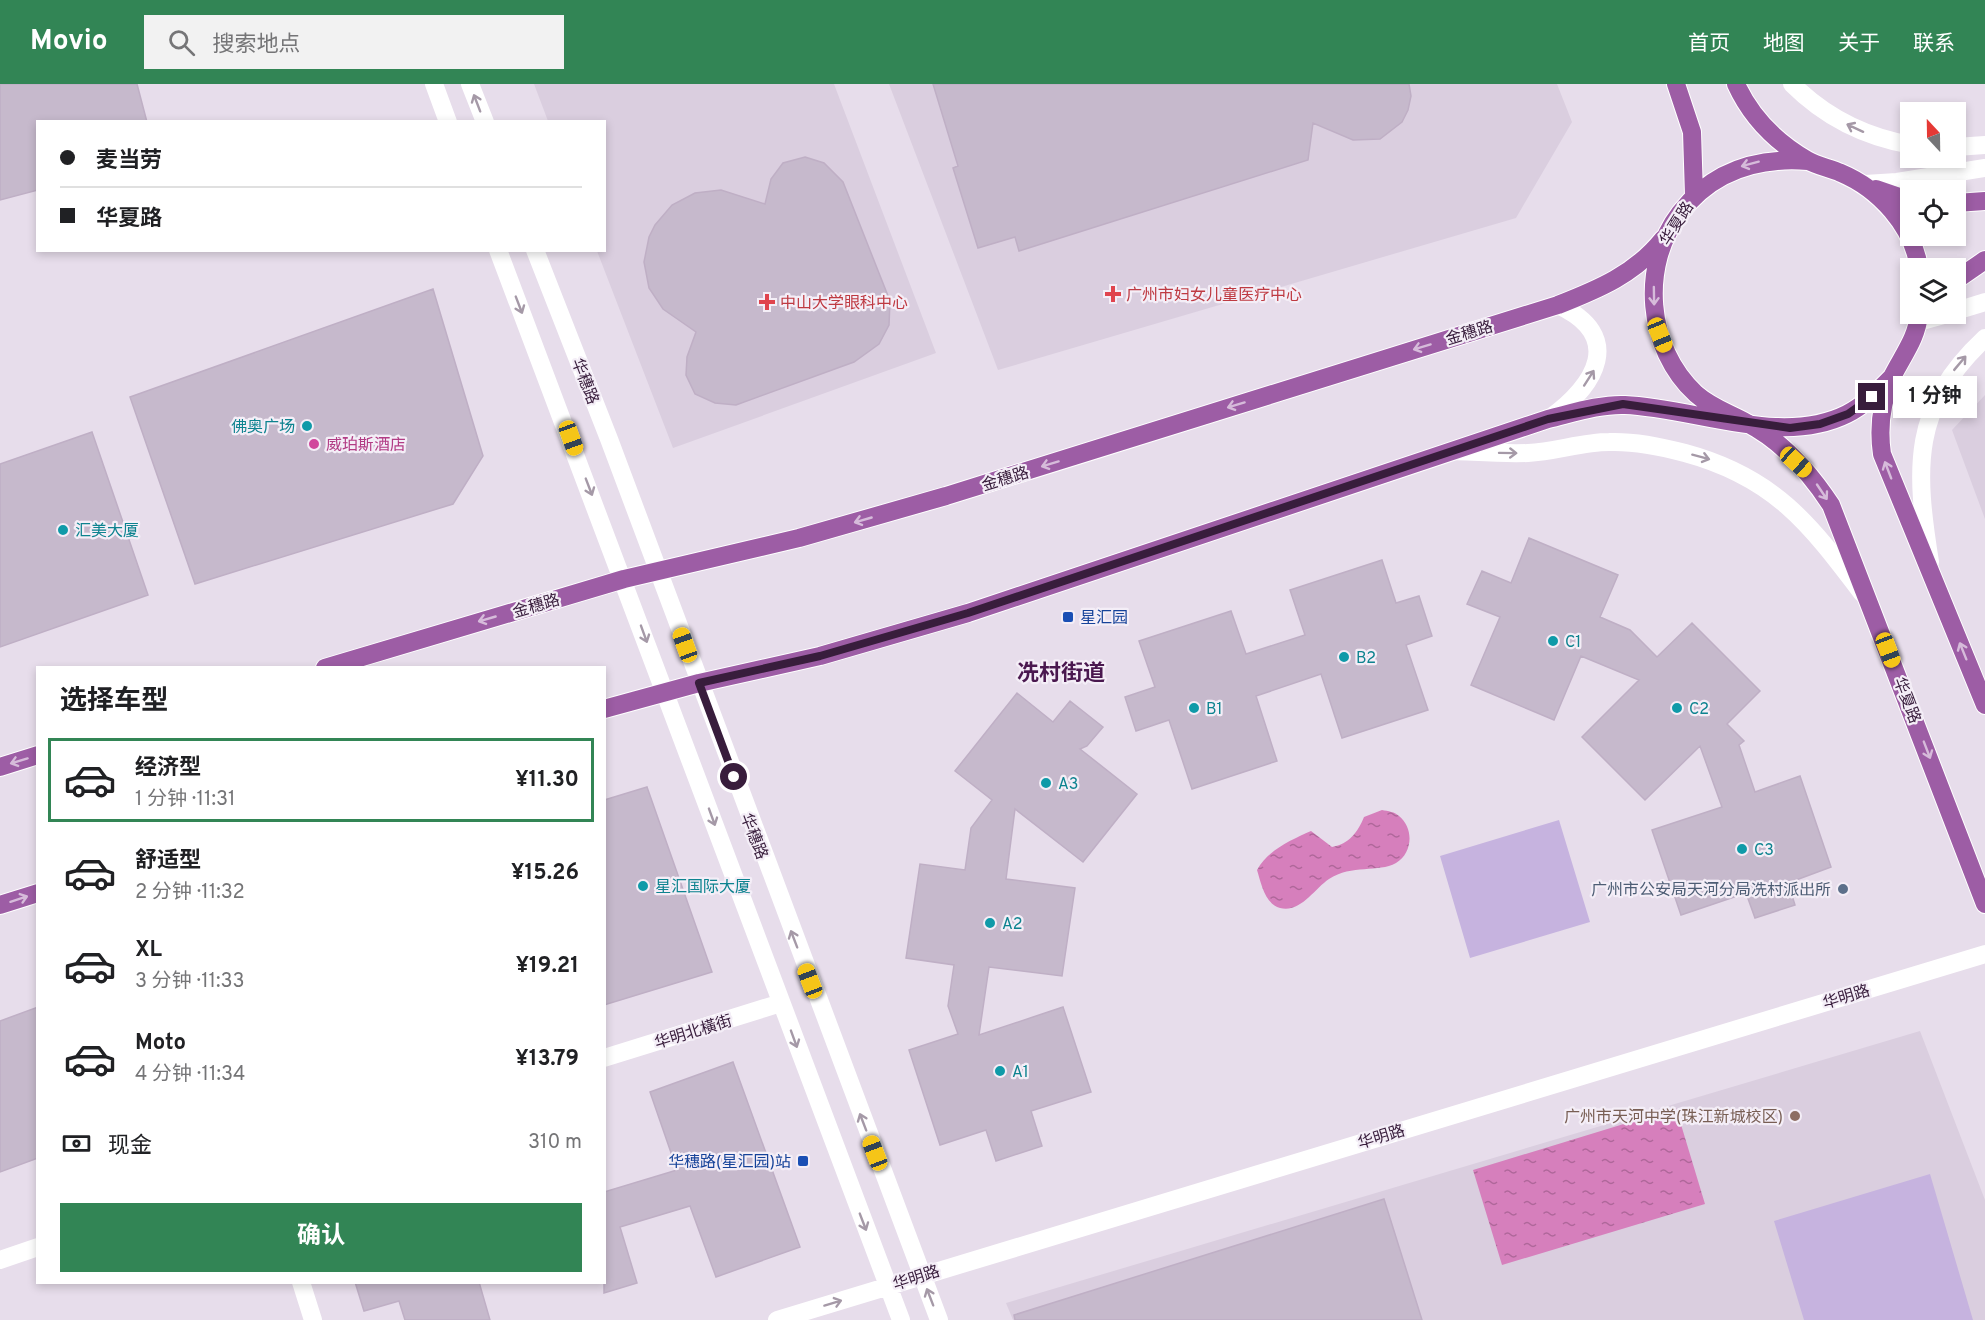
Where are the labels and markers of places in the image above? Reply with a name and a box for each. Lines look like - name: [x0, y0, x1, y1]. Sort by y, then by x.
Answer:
- marker: 广州市妇女儿童医疗中心: [1104, 285, 1122, 303]
- place label: 广州市妇女儿童医疗中心: [1126, 286, 1302, 306]
- marker: 中山大学眼科中心: [758, 293, 776, 311]
- place label: 中山大学眼科中心: [780, 294, 908, 314]
- place label: 佛奥广场: [231, 418, 295, 438]
- marker: 佛奥广场: [300, 419, 314, 433]
- place label: 威珀斯酒店: [326, 435, 406, 456]
- marker: 威珀斯酒店: [307, 437, 321, 451]
- place label: 汇美大厦: [75, 522, 139, 542]
- marker: 汇美大厦: [56, 523, 70, 537]
- place label: 星汇园: [1080, 609, 1128, 629]
- marker: 星汇园: [1061, 610, 1075, 624]
- place label: C1: [1565, 633, 1581, 653]
- marker: C1: [1546, 634, 1560, 648]
- place label: B2: [1356, 649, 1376, 669]
- marker: B2: [1337, 650, 1351, 664]
- place label: B1: [1206, 700, 1222, 720]
- place label: C2: [1689, 700, 1709, 720]
- marker: B1: [1187, 701, 1201, 715]
- marker: C2: [1670, 701, 1684, 715]
- place label: A3: [1058, 775, 1079, 795]
- marker: A3: [1039, 776, 1053, 790]
- place label: C3: [1754, 841, 1774, 861]
- marker: C3: [1735, 842, 1749, 856]
- place label: 星汇国际大厦: [655, 878, 751, 898]
- marker: 星汇国际大厦: [636, 879, 650, 893]
- place label: 广州市公安局天河分局冼村派出所: [1591, 881, 1831, 901]
- marker: 广州市公安局天河分局冼村派出所: [1836, 882, 1850, 896]
- place label: A2: [1002, 915, 1023, 935]
- marker: A2: [983, 916, 997, 930]
- place label: A1: [1012, 1063, 1029, 1083]
- marker: A1: [993, 1064, 1007, 1078]
- place label: 广州市天河中学(珠江新城校区): [1564, 1108, 1783, 1128]
- marker: 广州市天河中学(珠江新城校区): [1788, 1109, 1802, 1123]
- place label: 华穗路(星汇园)站: [668, 1153, 791, 1173]
- marker: 华穗路(星汇园)站: [796, 1154, 810, 1168]

